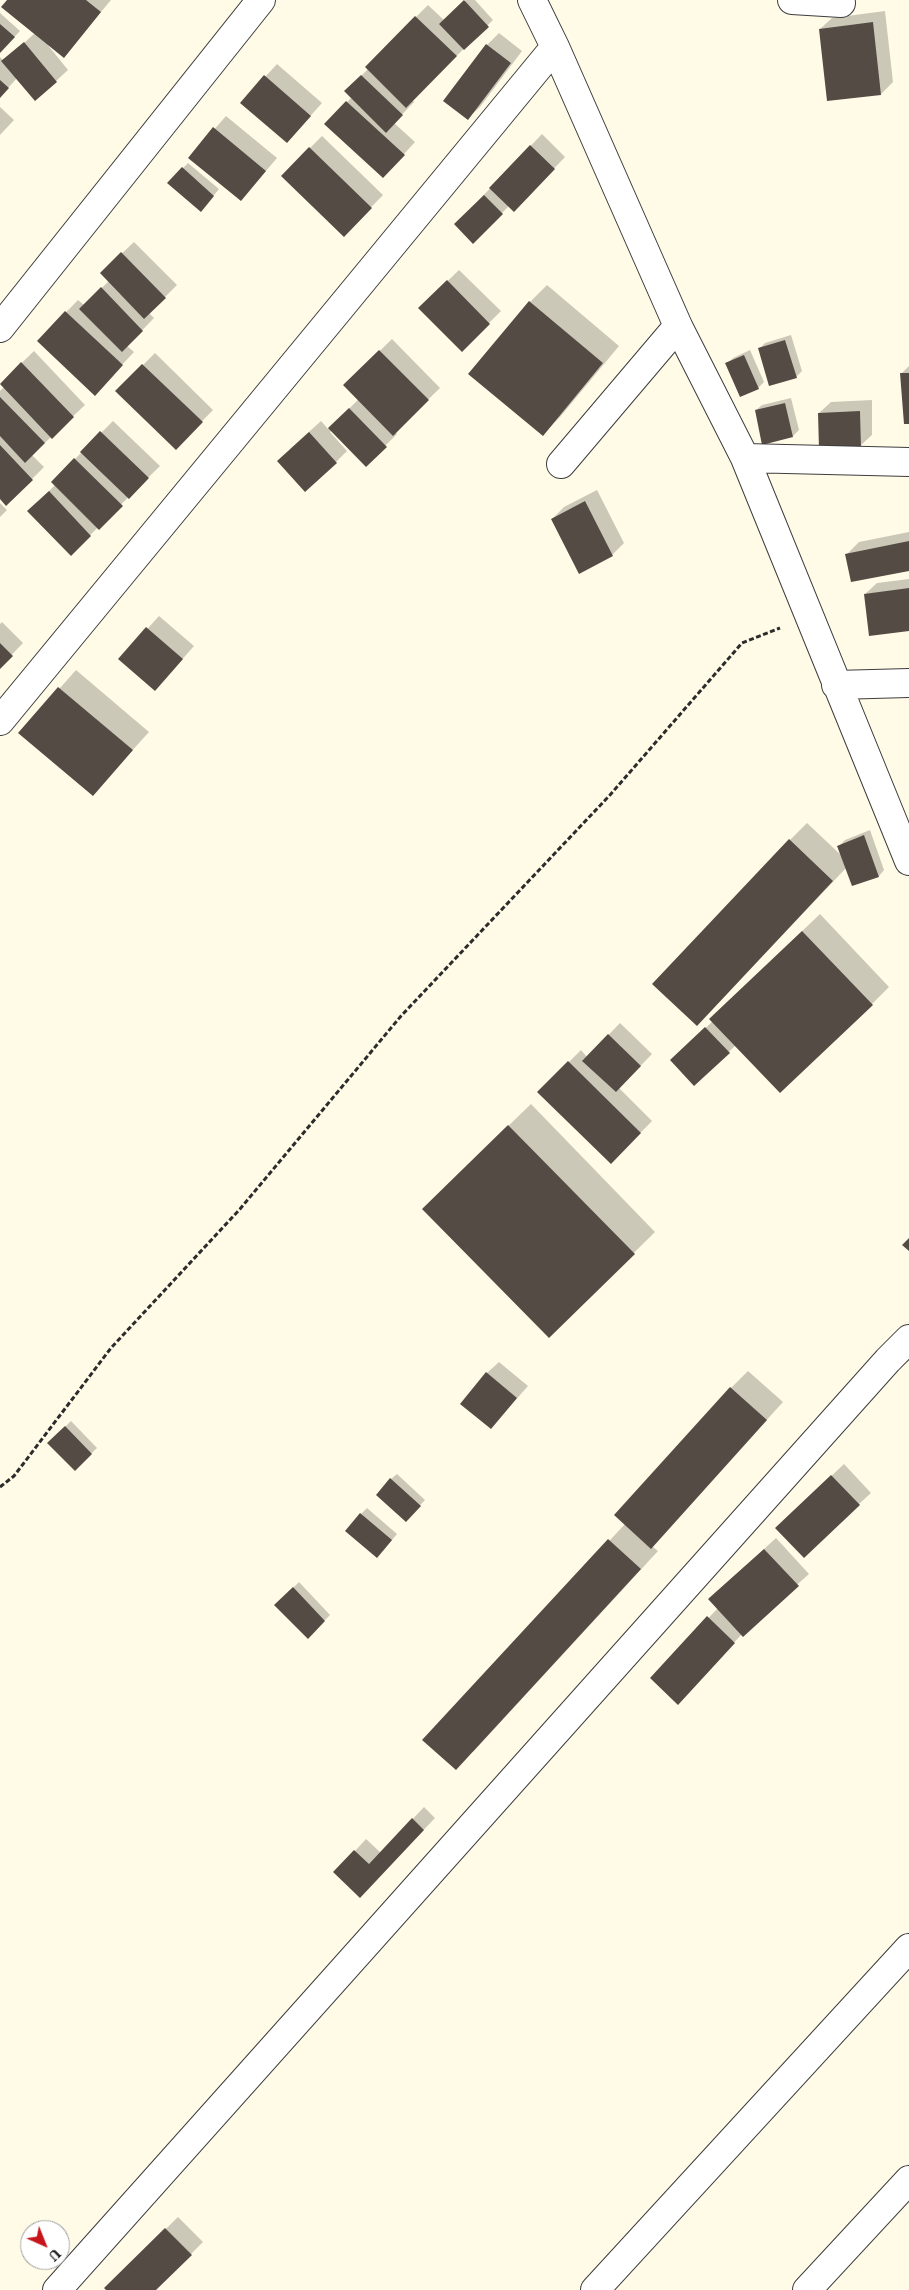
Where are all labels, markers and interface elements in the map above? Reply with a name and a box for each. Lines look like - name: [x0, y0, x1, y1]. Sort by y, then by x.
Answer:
- north arrow: [20, 2220, 70, 2270]
- text: U: [45, 2245, 65, 2266]

